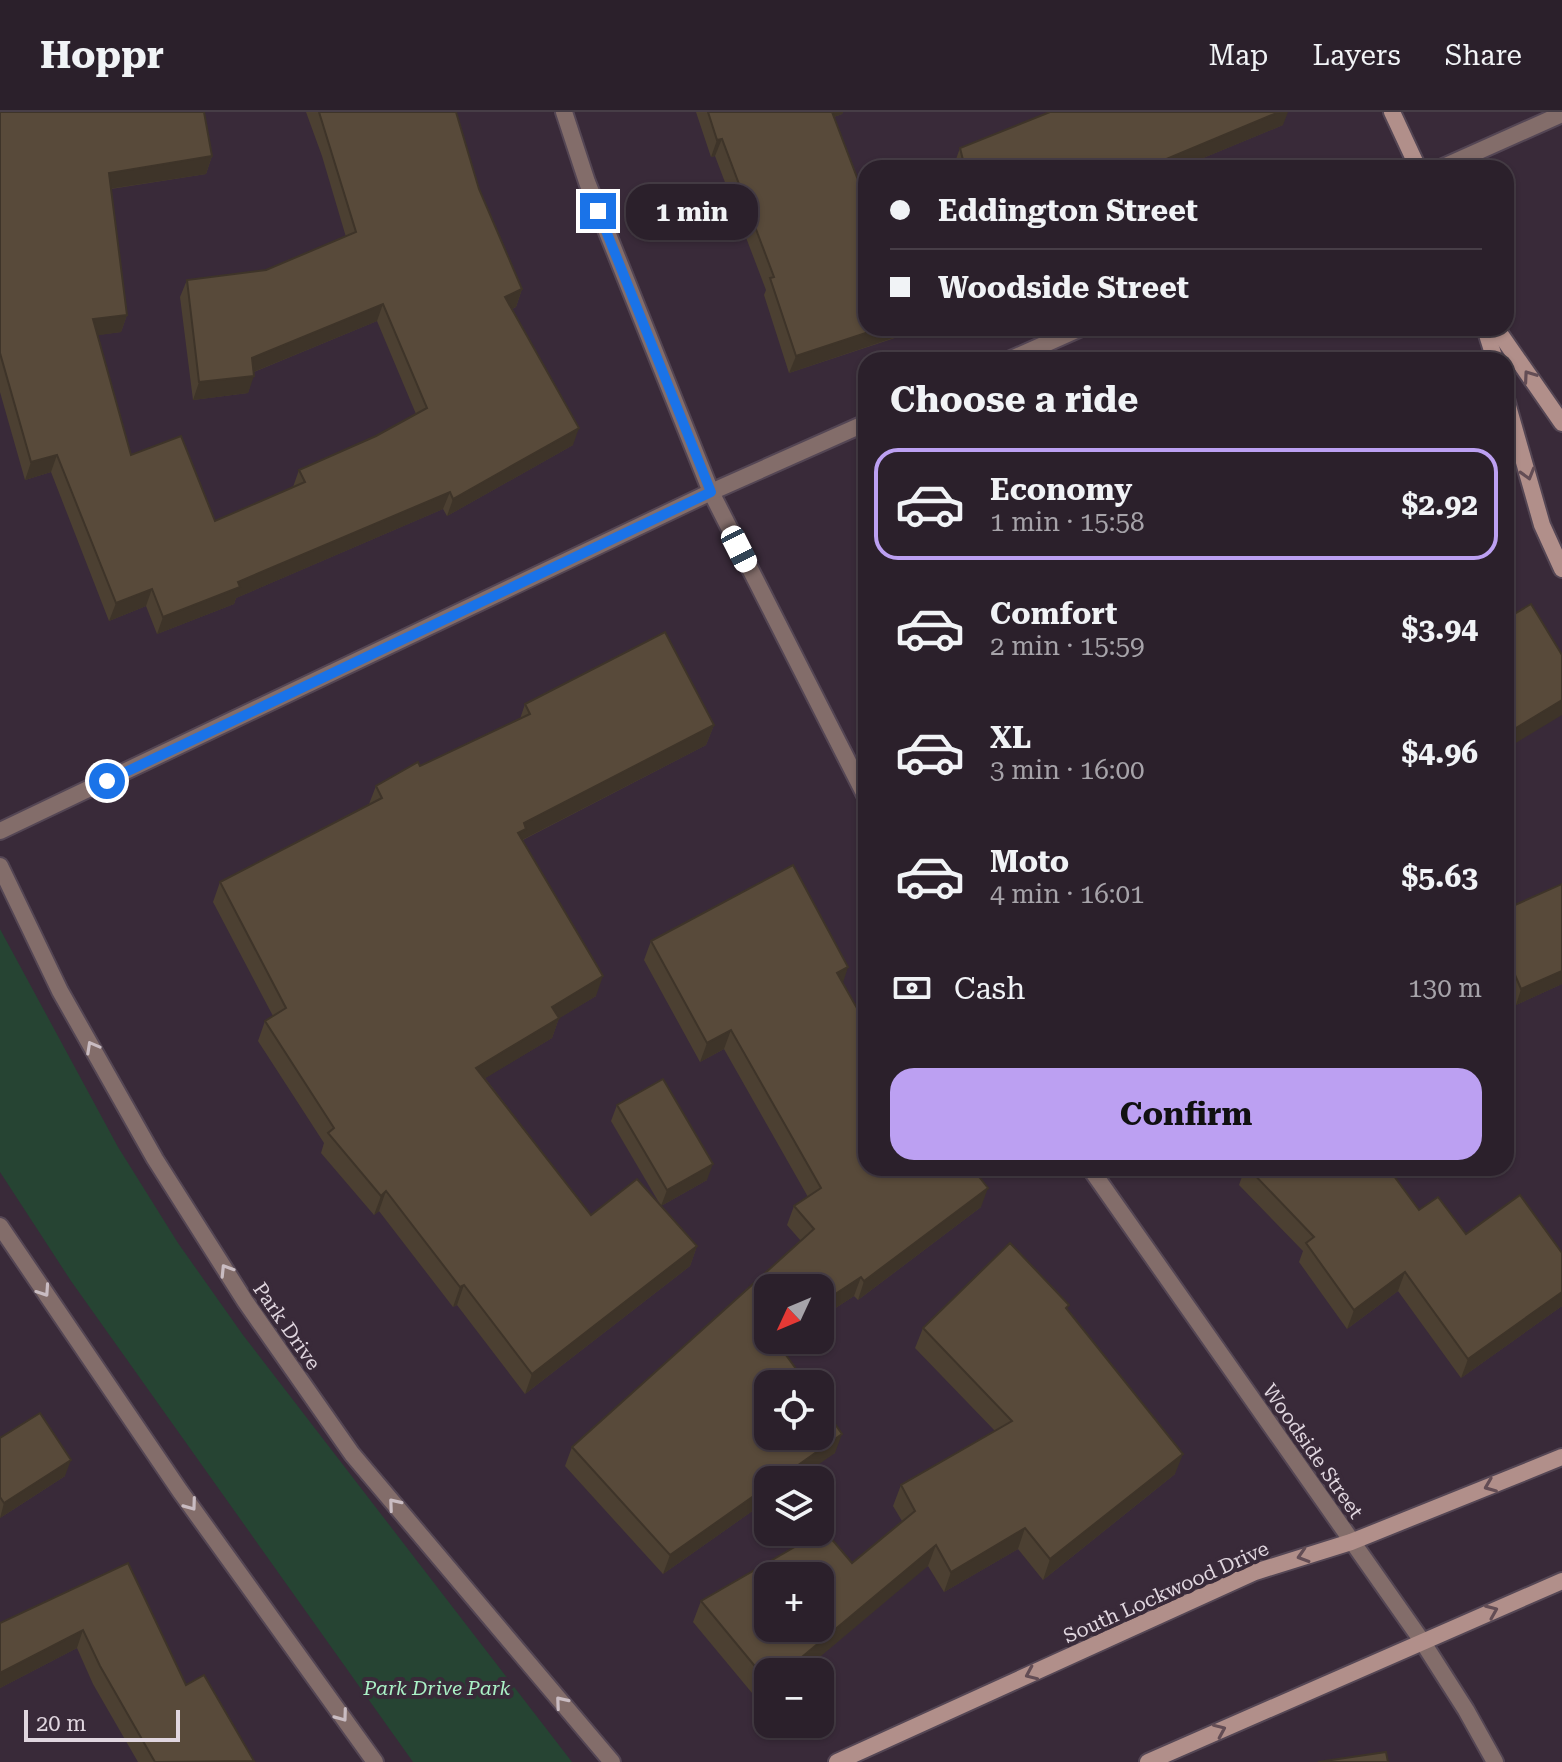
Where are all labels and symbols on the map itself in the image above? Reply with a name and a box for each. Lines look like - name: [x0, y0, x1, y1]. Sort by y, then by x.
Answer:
- callout: 1 min: [626, 183, 758, 239]
- route end: [580, 193, 616, 229]
- one-way arrow: [1524, 370, 1539, 384]
- one-way arrow: [1519, 467, 1535, 481]
- car: [717, 522, 761, 576]
- route start: [89, 763, 125, 799]
- one-way arrow: [86, 1042, 102, 1056]
- one-way arrow: [220, 1264, 235, 1279]
- north arrow: [754, 1274, 834, 1354]
- street label: Park Drive: [248, 1278, 326, 1374]
- one-way arrow: [34, 1282, 49, 1296]
- street label: Woodside Street: [1258, 1379, 1369, 1523]
- one-way arrow: [1484, 1476, 1498, 1492]
- one-way arrow: [181, 1497, 196, 1511]
- one-way arrow: [389, 1498, 404, 1513]
- street label: South Lockwood Drive: [1060, 1536, 1272, 1648]
- one-way arrow: [1297, 1547, 1311, 1563]
- one-way arrow: [1484, 1604, 1498, 1620]
- one-way arrow: [1025, 1664, 1039, 1680]
- park label: Park Drive Park: [363, 1676, 511, 1700]
- one-way arrow: [556, 1697, 571, 1712]
- scale bar: [24, 1706, 180, 1742]
- one-way arrow: [333, 1708, 347, 1722]
- one-way arrow: [1211, 1724, 1226, 1740]

